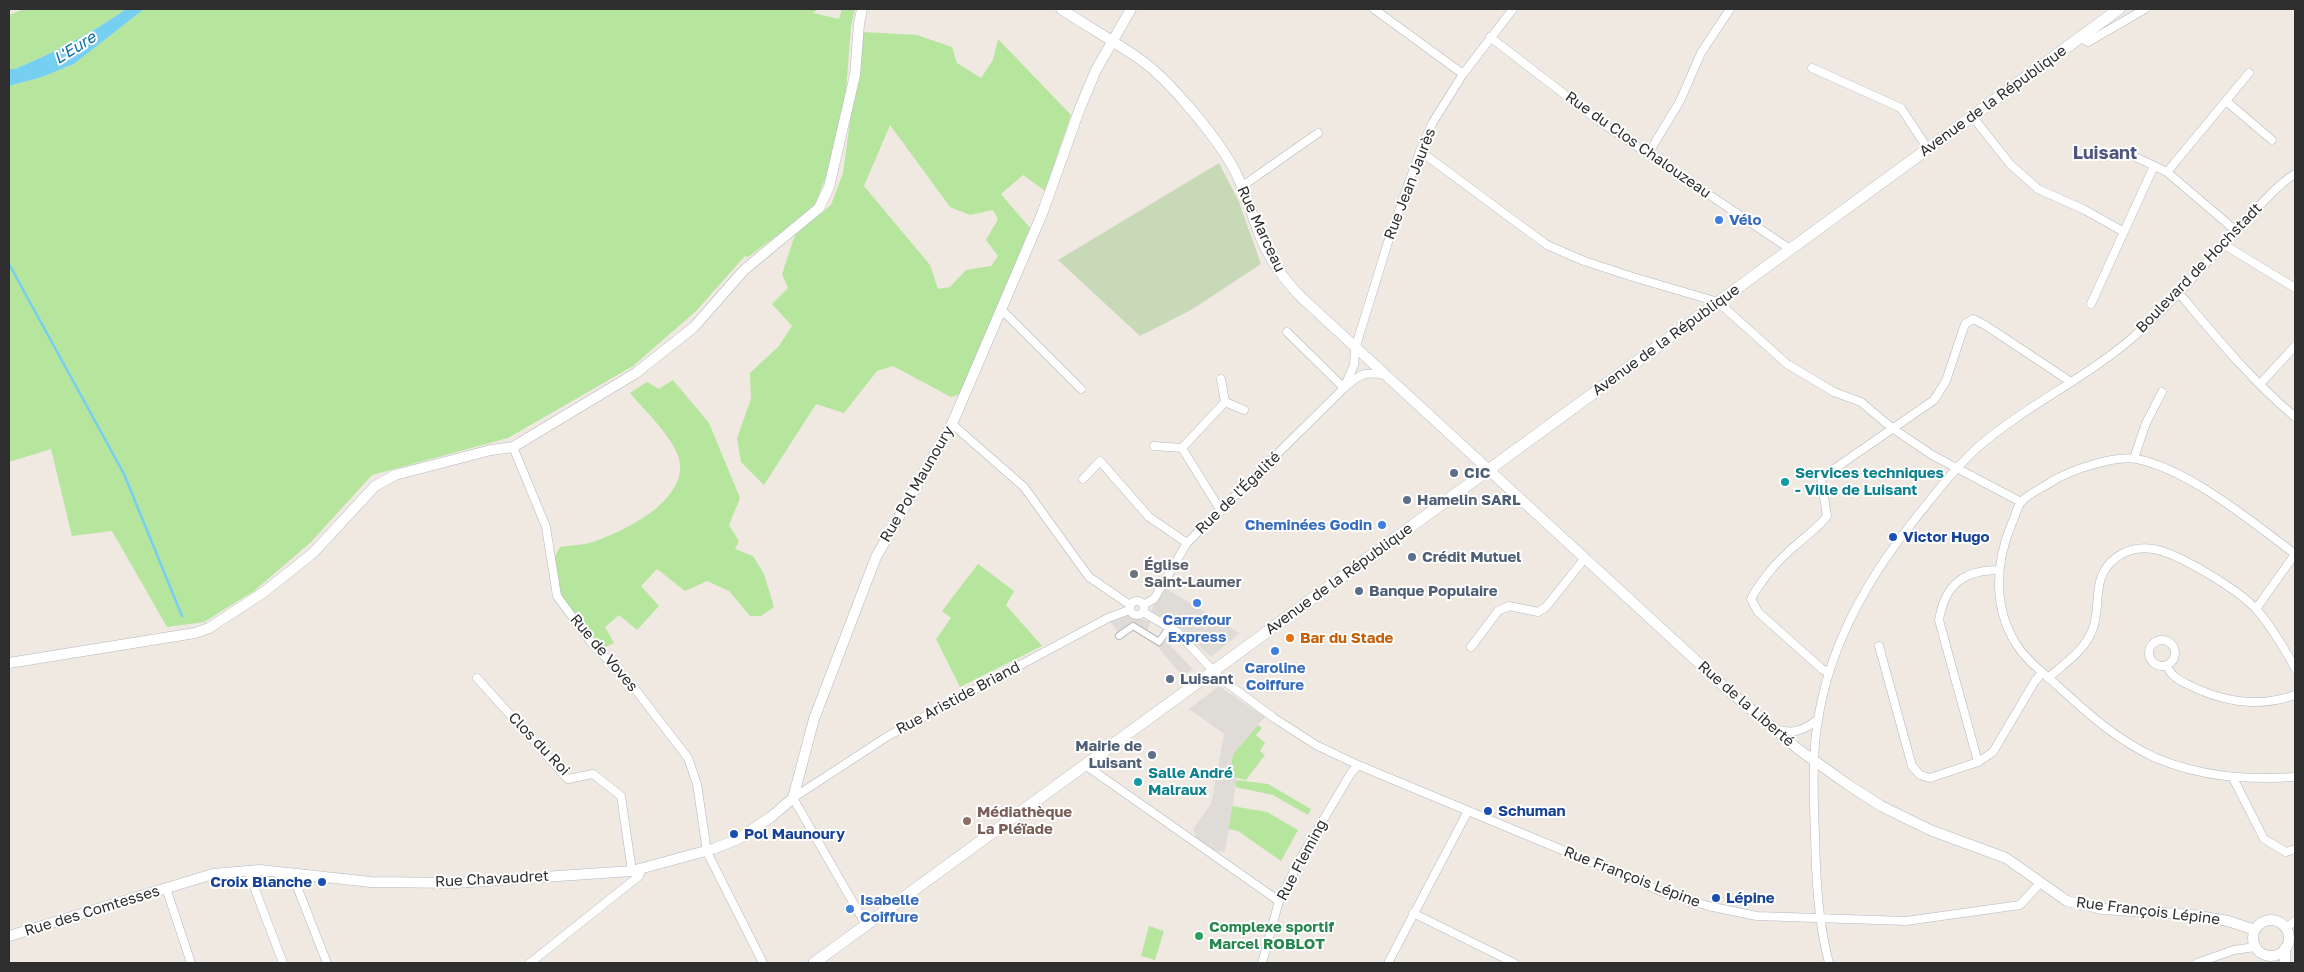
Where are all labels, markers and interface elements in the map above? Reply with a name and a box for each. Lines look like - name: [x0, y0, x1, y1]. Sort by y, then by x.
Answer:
- water label: L'Eure: [50, 28, 100, 68]
- street label: Avenue de la République: [1916, 42, 2070, 160]
- street label: Rue du Clos Chalouzeau: [1562, 88, 1714, 202]
- street label: Rue Jean Jaurès: [1380, 126, 1440, 242]
- district label: Luisant: [2073, 142, 2137, 164]
- street label: Rue Marceau: [1233, 183, 1289, 275]
- street label: Boulevard de Hochstadt: [2132, 199, 2266, 337]
- place label: Vélo: [1729, 211, 1762, 229]
- marker: Vélo: [1713, 214, 1725, 226]
- street label: Avenue de la République: [1589, 281, 1743, 399]
- street label: Rue Pol Maunoury: [876, 423, 958, 545]
- street label: Rue de l'Égalité: [1192, 448, 1284, 538]
- place label: CIC: [1464, 464, 1490, 482]
- place label: Services techniques - Ville de Luisant: [1795, 464, 1944, 499]
- marker: CIC: [1448, 467, 1460, 479]
- marker: Services techniques - Ville de Luisant: [1779, 476, 1791, 488]
- place label: Hamelin SARL: [1417, 491, 1521, 509]
- marker: Hamelin SARL: [1401, 494, 1413, 506]
- place label: Cheminées Godin: [1245, 516, 1372, 534]
- marker: Cheminées Godin: [1376, 519, 1388, 531]
- street label: Avenue de la République: [1262, 520, 1416, 638]
- place label: Victor Hugo: [1903, 528, 1990, 546]
- marker: Victor Hugo: [1887, 531, 1899, 543]
- place label: Crédit Mutuel: [1422, 548, 1521, 566]
- marker: Crédit Mutuel: [1406, 551, 1418, 563]
- place label: Église Saint-Laumer: [1144, 556, 1242, 591]
- marker: Église Saint-Laumer: [1128, 568, 1140, 580]
- place label: Banque Populaire: [1369, 582, 1497, 600]
- marker: Banque Populaire: [1353, 585, 1365, 597]
- marker: Carrefour Express: [1191, 597, 1203, 609]
- street label: Rue de Voves: [566, 611, 642, 695]
- place label: Carrefour Express: [1163, 611, 1231, 646]
- place label: Bar du Stade: [1300, 629, 1393, 647]
- marker: Bar du Stade: [1284, 632, 1296, 644]
- marker: Caroline Coiffure: [1269, 645, 1281, 657]
- street label: Rue de la Liberté: [1694, 657, 1798, 751]
- street label: Rue Aristide Briand: [893, 658, 1023, 738]
- place label: Caroline Coiffure: [1244, 659, 1306, 694]
- place label: Luisant: [1180, 670, 1234, 688]
- marker: Luisant: [1164, 673, 1176, 685]
- street label: Clos du Roi: [505, 709, 573, 779]
- place label: Mairie de Luisant: [1075, 737, 1142, 772]
- marker: Mairie de Luisant: [1146, 749, 1158, 761]
- place label: Salle André Malraux: [1148, 764, 1233, 799]
- marker: Salle André Malraux: [1132, 776, 1144, 788]
- place label: Schuman: [1498, 802, 1566, 820]
- place label: Médiathèque La Pléïade: [977, 803, 1072, 838]
- marker: Schuman: [1482, 805, 1494, 817]
- marker: Médiathèque La Pléïade: [961, 815, 973, 827]
- street label: Rue Fleming: [1273, 816, 1331, 904]
- place label: Pol Maunoury: [744, 825, 845, 843]
- marker: Pol Maunoury: [728, 828, 740, 840]
- street label: Rue François Lépine: [1561, 843, 1703, 911]
- street label: Rue Chavaudret: [435, 867, 549, 891]
- place label: Croix Blanche: [210, 873, 312, 891]
- marker: Croix Blanche: [316, 876, 328, 888]
- street label: Rue des Comtesses: [22, 882, 162, 940]
- place label: Lépine: [1726, 889, 1775, 907]
- place label: Isabelle Coiffure: [860, 891, 919, 926]
- marker: Lépine: [1710, 892, 1722, 904]
- street label: Rue François Lépine: [2075, 893, 2221, 929]
- marker: Isabelle Coiffure: [844, 903, 856, 915]
- place label: Complexe sportif Marcel ROBLOT: [1209, 918, 1334, 953]
- marker: Complexe sportif Marcel ROBLOT: [1193, 930, 1205, 942]

